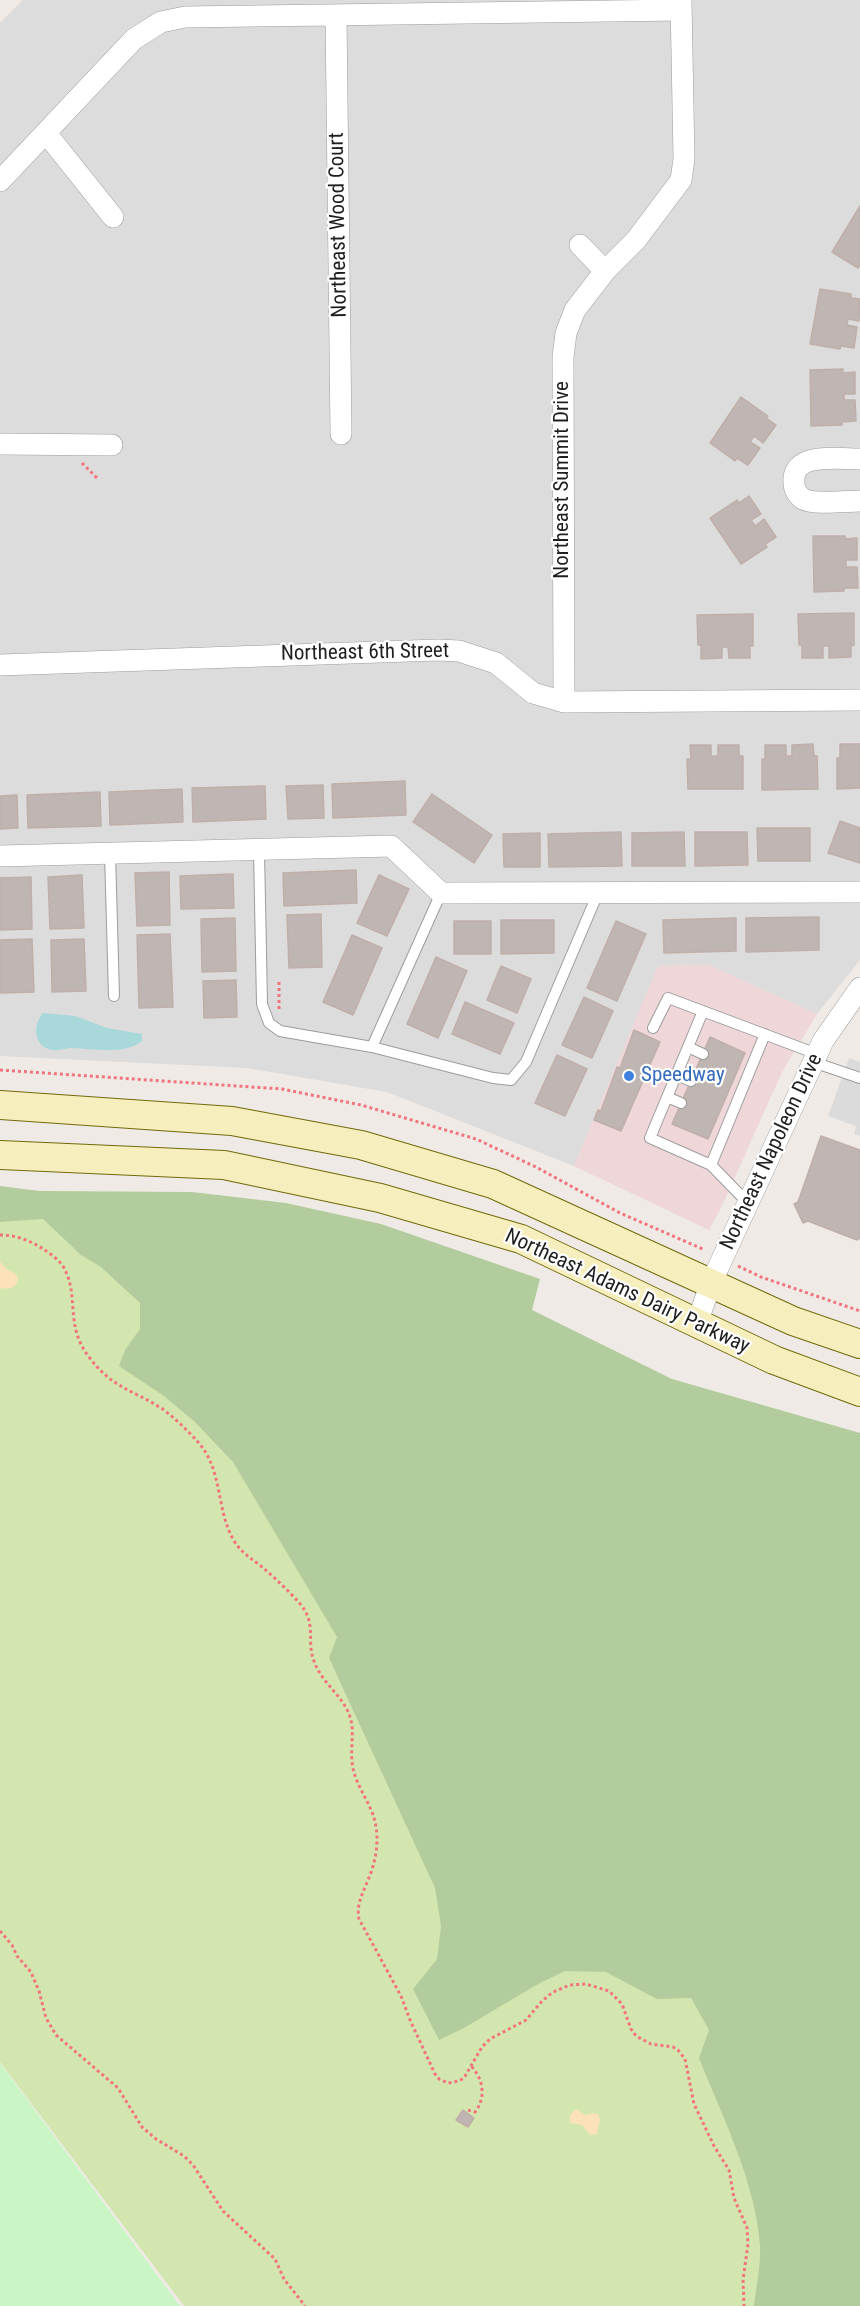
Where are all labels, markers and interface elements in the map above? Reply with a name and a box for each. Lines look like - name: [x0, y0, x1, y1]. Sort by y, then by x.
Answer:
- street label: Northeast Wood Court: [325, 132, 353, 318]
- street label: Northeast Summit Drive: [550, 381, 576, 579]
- street label: Northeast 6th Street: [281, 639, 449, 667]
- street label: Northeast Napoleon Drive: [715, 1050, 829, 1254]
- place label: Speedway: [641, 1063, 725, 1089]
- marker: Speedway: [622, 1069, 636, 1083]
- street label: Northeast Adams Dairy Parkway: [501, 1224, 753, 1360]

